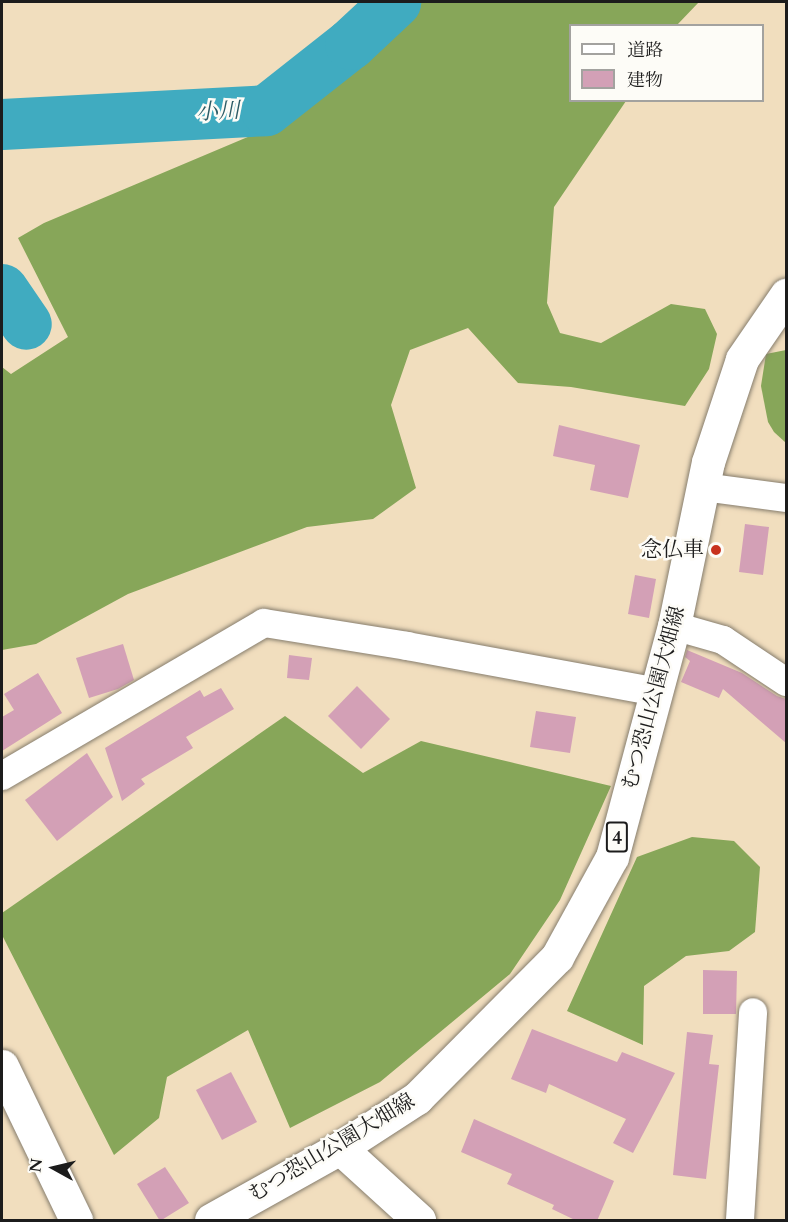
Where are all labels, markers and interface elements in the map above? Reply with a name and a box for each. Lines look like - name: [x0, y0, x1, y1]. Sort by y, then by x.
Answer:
- legend: [569, 24, 764, 102]
- text: 道路: [627, 38, 663, 63]
- text: 建物: [627, 68, 663, 93]
- water label: 小川: [195, 98, 241, 126]
- place label: 念仏車: [641, 537, 704, 563]
- marker: 念仏車: [709, 543, 723, 557]
- street label: むつ恐山公園大畑線: [617, 603, 691, 793]
- road number: 4: [605, 820, 629, 854]
- street label: むつ恐山公園大畑線: [245, 1089, 419, 1207]
- north arrow: [24, 1138, 84, 1198]
- text: N: [24, 1157, 48, 1174]

